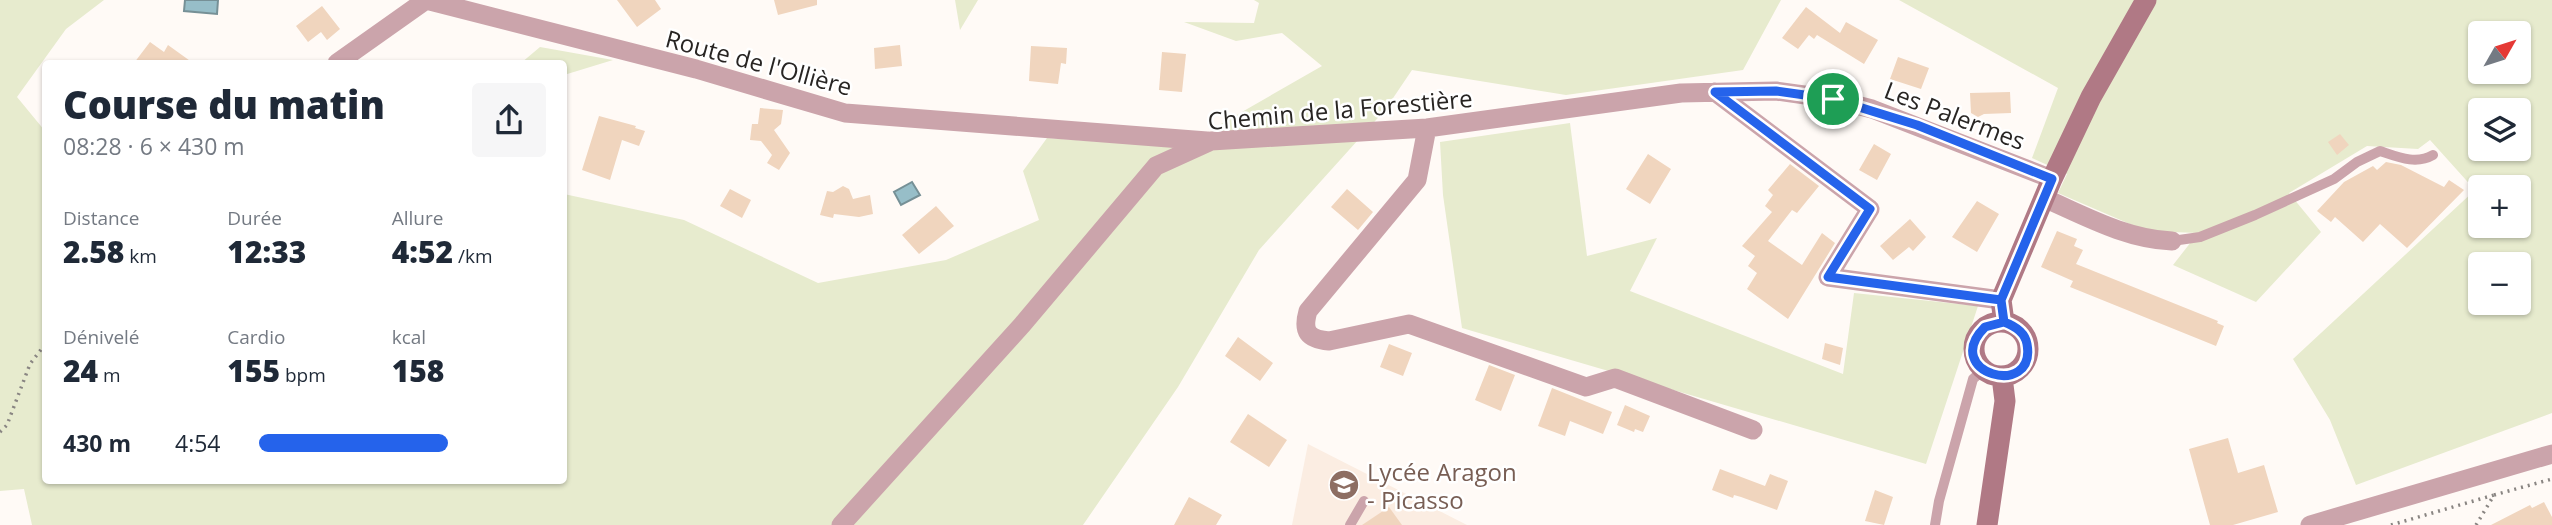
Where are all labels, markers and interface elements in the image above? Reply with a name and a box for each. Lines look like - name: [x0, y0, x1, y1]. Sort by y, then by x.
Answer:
- street label: Route de l'Ollière: [662, 21, 856, 103]
- north arrow: [2468, 21, 2530, 84]
- map controls: [2468, 21, 2531, 315]
- pin: [1803, 69, 1863, 129]
- street label: Les Palermes: [1880, 73, 2030, 157]
- text: Course du matin: [63, 78, 385, 130]
- icon: arrive: [1814, 80, 1852, 118]
- street label: Chemin de la Forestière: [1206, 81, 1474, 137]
- button: share: [472, 83, 546, 157]
- button: layers: [2468, 98, 2531, 161]
- text: 08:28 · 6 × 430 m: [63, 130, 245, 162]
- button: +: [2468, 175, 2531, 238]
- text: Distance: [63, 205, 139, 231]
- text: Durée: [227, 205, 282, 231]
- text: Allure: [392, 205, 443, 231]
- text: 2.58: [63, 231, 124, 272]
- text: 12:33: [227, 231, 306, 272]
- text: 4:52: [392, 231, 453, 272]
- text: km: [124, 243, 157, 269]
- text: /km: [453, 243, 493, 269]
- button: −: [2468, 252, 2531, 315]
- text: Dénivelé: [63, 324, 140, 350]
- text: Cardio: [227, 324, 285, 350]
- text: kcal: [392, 324, 426, 350]
- text: 24: [63, 350, 98, 391]
- text: 155: [227, 350, 280, 391]
- text: 158: [392, 350, 444, 391]
- text: m: [98, 362, 121, 388]
- text: bpm: [280, 362, 326, 388]
- text: 430 m: [63, 427, 131, 459]
- text: 4:54: [175, 427, 221, 459]
- place label: Lycée Aragon - Picasso: [1367, 455, 1517, 516]
- school or university icon: Lycée Aragon - Picasso: [1327, 468, 1361, 502]

